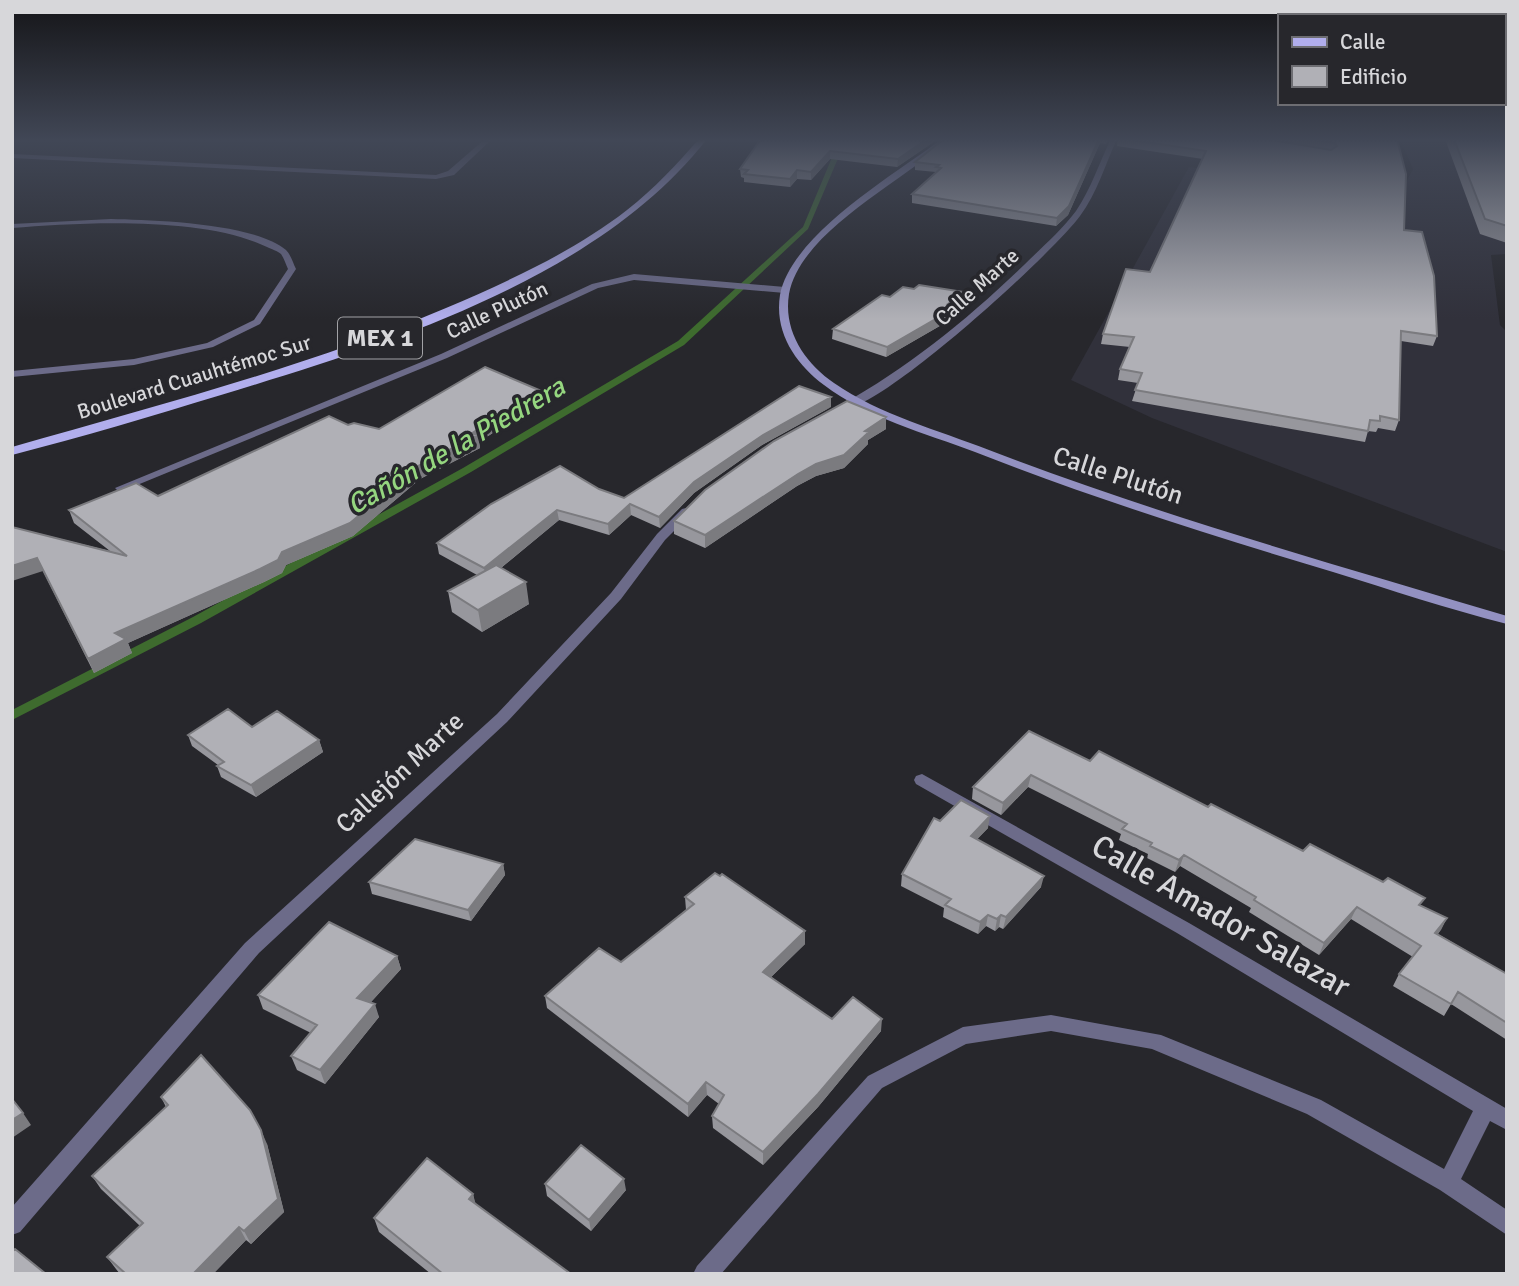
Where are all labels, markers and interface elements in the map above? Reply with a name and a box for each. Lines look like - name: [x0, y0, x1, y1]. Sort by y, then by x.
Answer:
- legend: [1278, 14, 1505, 105]
- text: Calle: [1340, 29, 1386, 55]
- text: Edificio: [1340, 64, 1407, 90]
- street label: Calle Marte: [930, 243, 1024, 331]
- street label: Calle Plutón: [442, 275, 552, 345]
- road number: MEX 1: [338, 318, 422, 358]
- street label: Boulevard Cuauhtémoc Sur: [74, 329, 314, 425]
- water label: Cañón de la Piedrera: [341, 369, 572, 522]
- street label: Calle Plutón: [1049, 440, 1187, 512]
- street label: Callejón Marte: [329, 706, 471, 840]
- street label: Calle Amador Salazar: [1085, 826, 1357, 1006]

